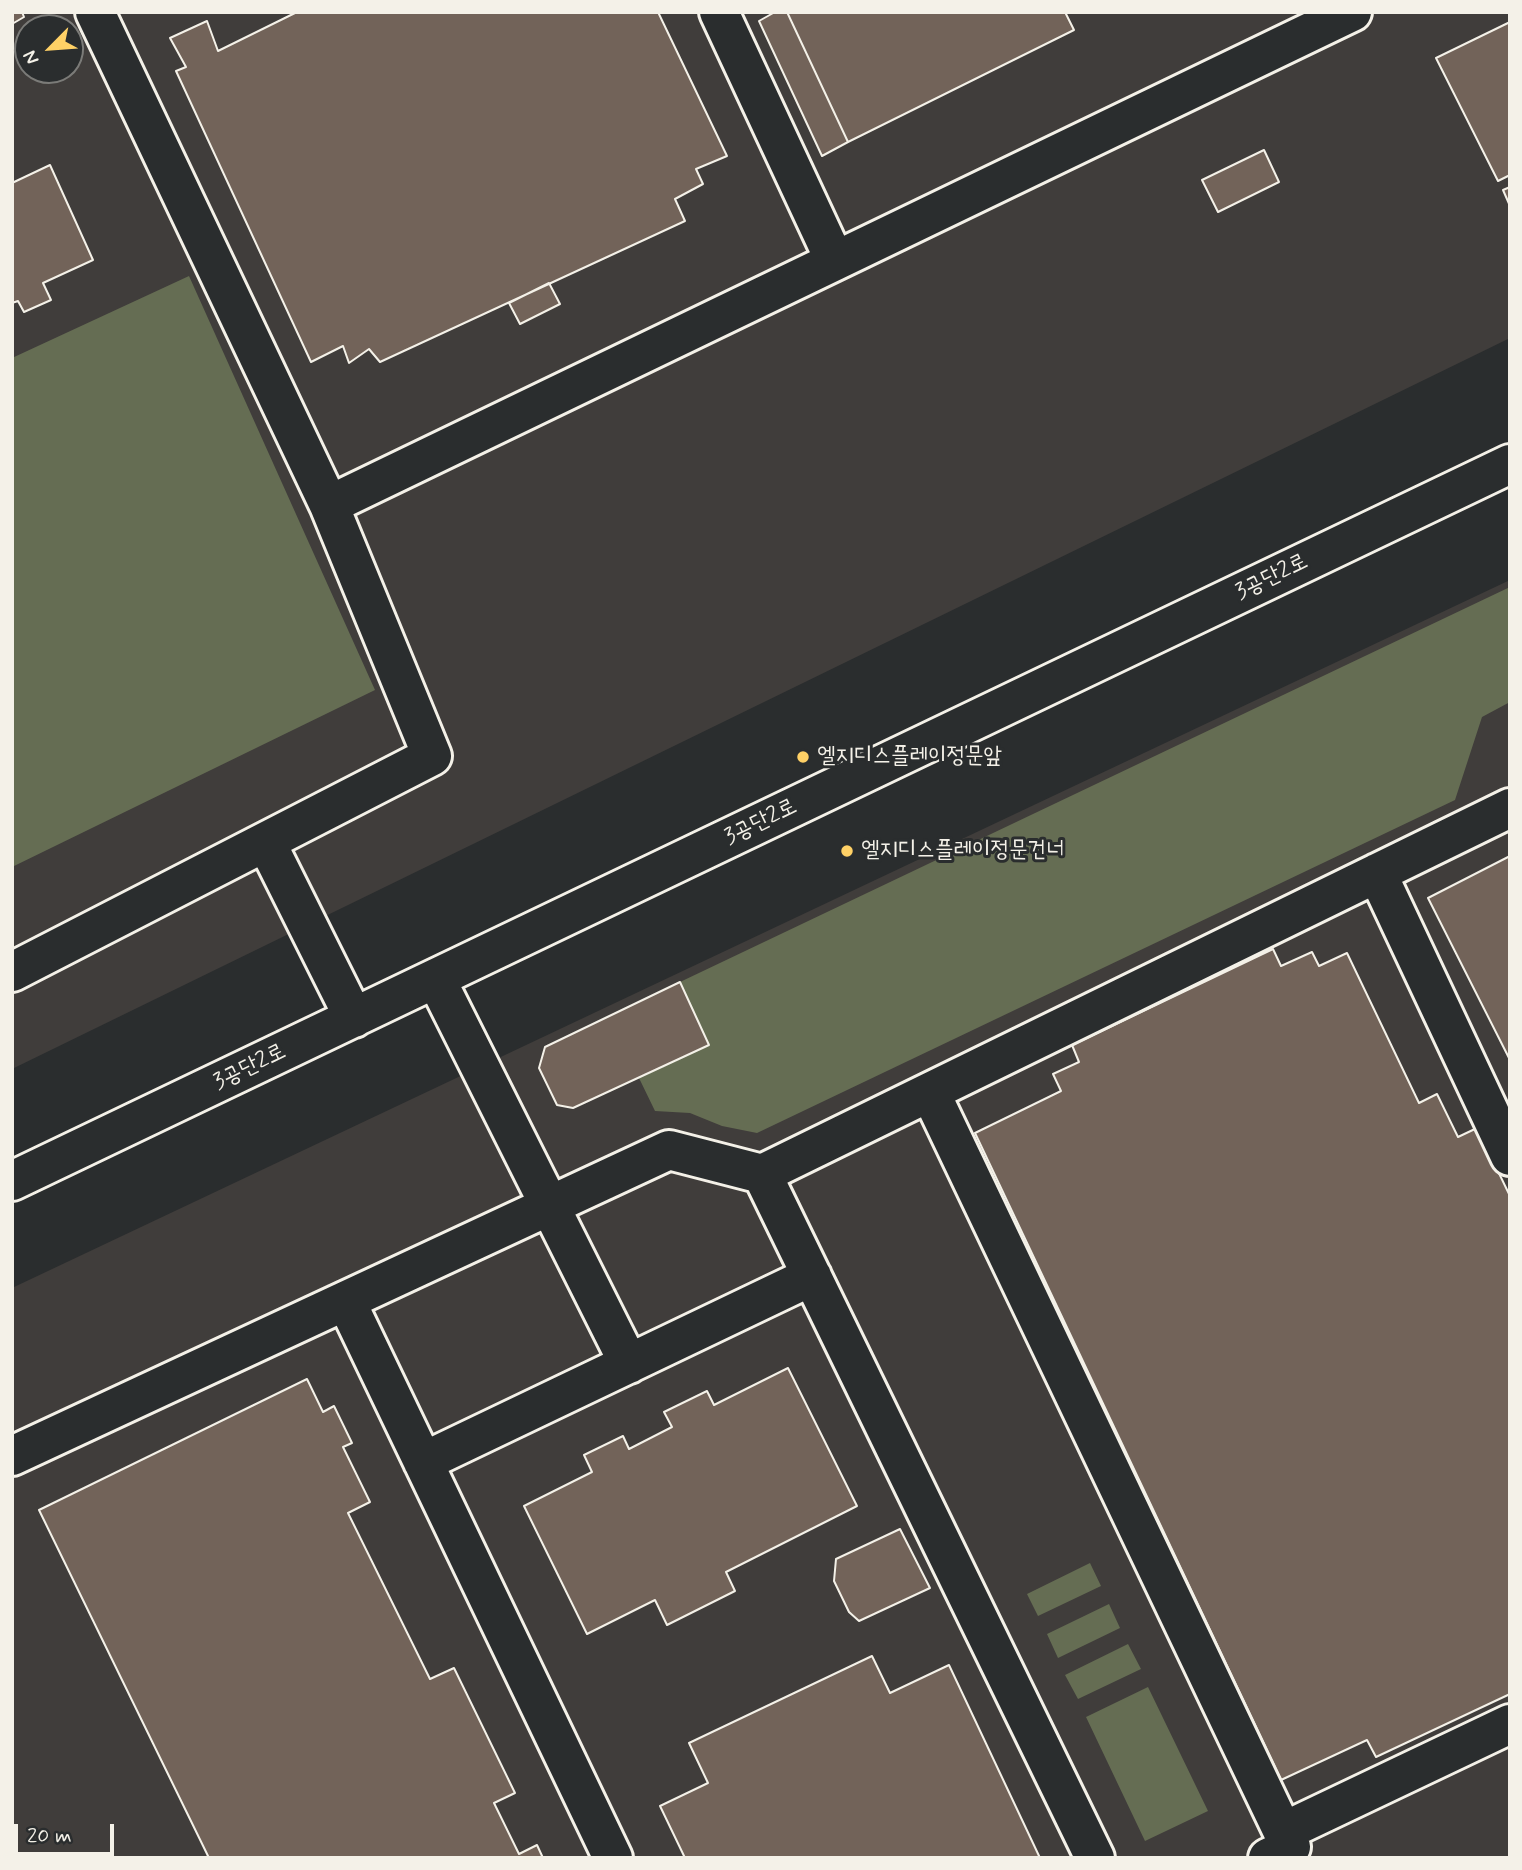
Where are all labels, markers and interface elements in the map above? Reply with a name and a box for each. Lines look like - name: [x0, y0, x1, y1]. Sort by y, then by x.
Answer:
- north arrow: [14, 14, 84, 84]
- text: N: [17, 46, 45, 68]
- street label: 3공단2로: [1231, 549, 1313, 607]
- place label: 엘지디스플레이정문앞: [817, 743, 1002, 771]
- marker: 엘지디스플레이정문앞: [795, 749, 811, 765]
- street label: 3공단2로: [720, 794, 802, 852]
- place label: 엘지디스플레이정문건너: [861, 837, 1065, 865]
- marker: 엘지디스플레이정문건너: [839, 843, 855, 859]
- street label: 3공단2로: [209, 1039, 291, 1097]
- scale bar: [18, 1811, 117, 1855]
- text: 20 m: [27, 1822, 72, 1850]

